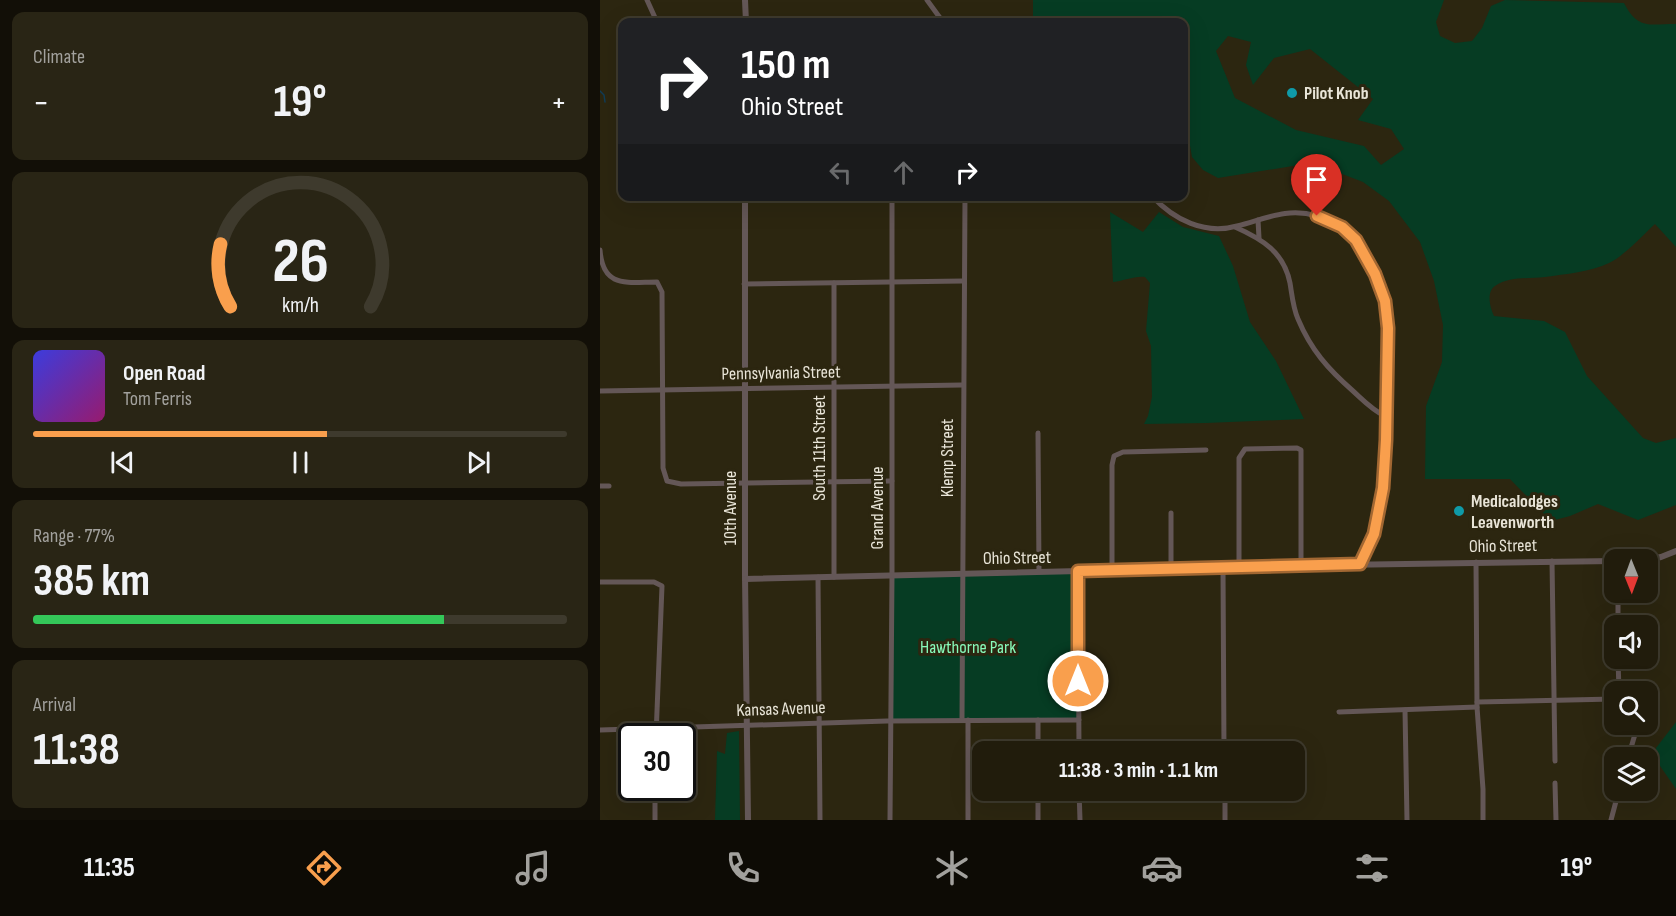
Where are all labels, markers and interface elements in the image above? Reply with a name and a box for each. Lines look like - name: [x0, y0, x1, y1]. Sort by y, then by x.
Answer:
- text: 150 m: [741, 40, 830, 91]
- icon: right: [642, 42, 720, 120]
- text: Climate: [33, 45, 85, 69]
- text: 19°: [273, 75, 327, 130]
- text: −: [33, 83, 49, 123]
- text: +: [551, 83, 567, 123]
- place label: Pilot Knob: [1304, 83, 1369, 104]
- marker: Pilot Knob: [1285, 86, 1299, 100]
- text: Ohio Street: [741, 91, 843, 123]
- pin: [1291, 154, 1342, 216]
- icon: left: [824, 156, 857, 189]
- icon: ahead: [887, 156, 920, 189]
- icon: right: [950, 156, 983, 189]
- icon: arrive: [1300, 163, 1333, 196]
- text: 26: [272, 225, 328, 300]
- text: km/h: [281, 293, 319, 318]
- text: Open Road: [123, 360, 205, 387]
- street label: Pennsylvania Street: [721, 361, 841, 385]
- text: Tom Ferris: [123, 387, 192, 411]
- street label: South 11th Street: [809, 395, 830, 501]
- street label: Klemp Street: [937, 418, 958, 497]
- icon: previous: [106, 446, 139, 479]
- icon: pause: [284, 446, 317, 479]
- icon: next: [462, 446, 495, 479]
- street label: Grand Avenue: [867, 467, 888, 549]
- street label: 10th Avenue: [720, 471, 741, 545]
- place label: Medicalodges Leavenworth: [1471, 491, 1558, 533]
- marker: Medicalodges Leavenworth: [1452, 504, 1466, 518]
- text: Range · 77%: [33, 524, 115, 548]
- street label: Ohio Street: [1469, 535, 1538, 557]
- street label: Ohio Street: [983, 547, 1052, 569]
- north arrow: [1604, 549, 1658, 603]
- map controls: [1604, 549, 1658, 801]
- text: 385 km: [33, 554, 150, 609]
- button: sound: [1604, 615, 1658, 669]
- park label: Hawthorne Park: [920, 637, 1016, 658]
- position arrow: [1046, 649, 1110, 713]
- button: search: [1604, 681, 1658, 735]
- text: Arrival: [33, 693, 76, 717]
- street label: Kansas Avenue: [736, 697, 826, 721]
- text: 11:38: [33, 723, 120, 778]
- speed limit sign: 30: [618, 723, 696, 801]
- button: layers: [1604, 747, 1658, 801]
- text: 11:38 · 3 min · 1.1 km: [1059, 757, 1218, 784]
- icon: directions: [303, 847, 345, 889]
- icon: music: [512, 847, 554, 889]
- icon: phone: [722, 847, 764, 889]
- icon: climate: [931, 847, 973, 889]
- icon: car: [1141, 847, 1183, 889]
- icon: filters: [1351, 847, 1393, 889]
- text: 11:35: [84, 852, 135, 884]
- text: 19°: [1560, 852, 1592, 884]

